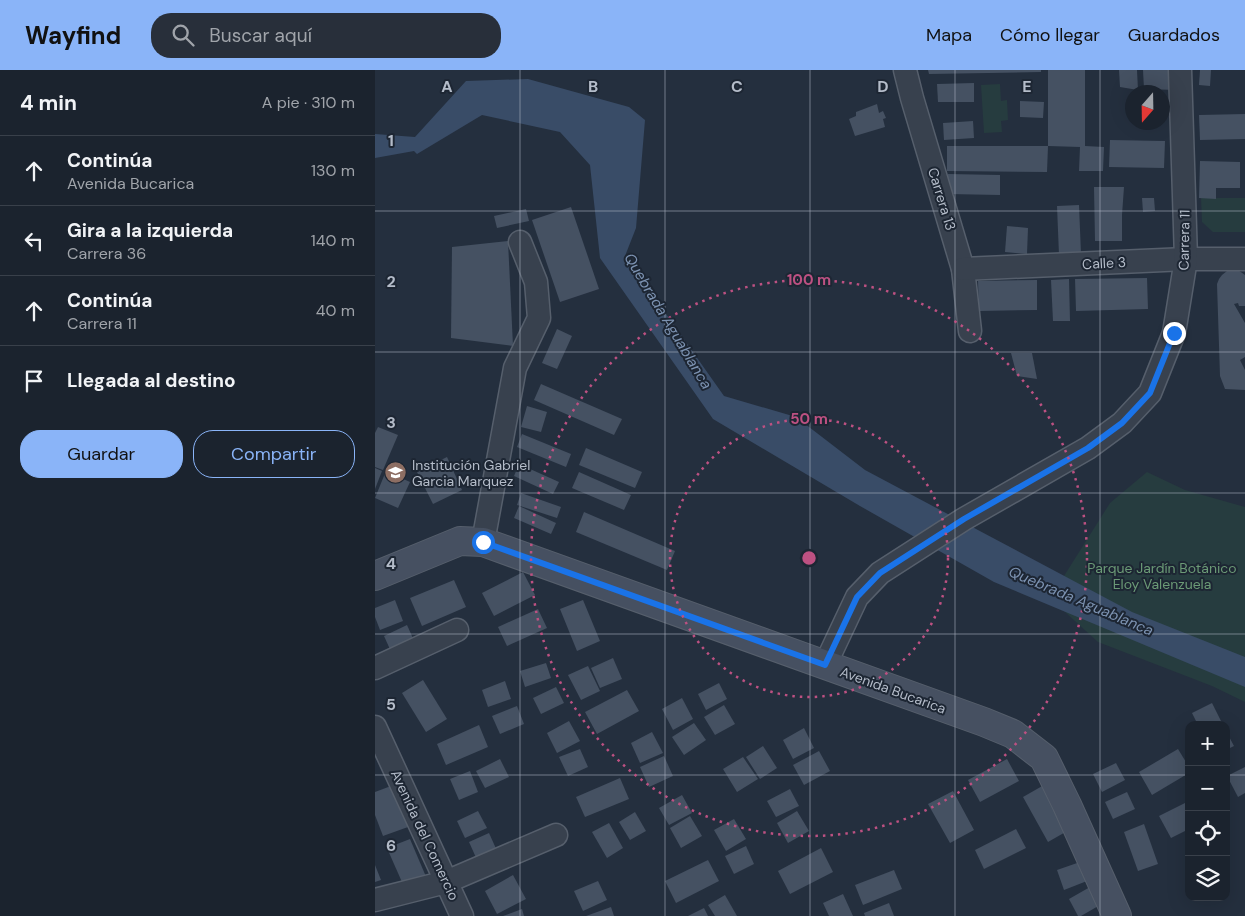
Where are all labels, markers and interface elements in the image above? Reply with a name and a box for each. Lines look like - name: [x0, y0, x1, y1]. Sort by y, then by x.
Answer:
- search box: [151, 13, 501, 58]
- text: Wayfind: [25, 20, 121, 51]
- icon: search: [169, 21, 197, 49]
- text: Buscar aquí: [209, 23, 312, 48]
- text: Mapa: [926, 23, 972, 47]
- text: Cómo llegar: [1000, 23, 1100, 47]
- text: Guardados: [1128, 23, 1220, 47]
- text: A: [441, 76, 453, 97]
- text: B: [588, 76, 598, 97]
- text: C: [731, 76, 743, 97]
- text: D: [877, 76, 889, 97]
- text: E: [1022, 76, 1032, 97]
- north arrow: [1125, 85, 1170, 130]
- text: 4 min: [20, 89, 77, 117]
- text: A pie · 310 m: [262, 92, 355, 113]
- text: 1: [388, 130, 394, 151]
- text: Continúa: [67, 148, 152, 173]
- icon: ahead: [20, 157, 48, 185]
- text: 130 m: [311, 160, 355, 181]
- street label: Carrera 13: [924, 165, 960, 233]
- text: Avenida Bucarica: [67, 173, 194, 194]
- street label: Carrera 11: [1174, 209, 1194, 271]
- text: Gira a la izquierda: [67, 218, 233, 243]
- icon: left: [20, 227, 48, 255]
- text: 140 m: [311, 230, 355, 251]
- text: Carrera 36: [67, 243, 146, 264]
- water label: Quebrada Aguablanca: [619, 249, 717, 393]
- street label: Calle 3: [1082, 253, 1126, 273]
- text: 100 m: [787, 270, 831, 290]
- text: 2: [386, 271, 396, 292]
- text: Continúa: [67, 288, 152, 313]
- icon: ahead: [20, 297, 48, 325]
- text: 40 m: [316, 300, 355, 321]
- text: Carrera 11: [67, 313, 137, 334]
- route end: [1163, 322, 1186, 345]
- icon: arrive: [20, 367, 48, 395]
- text: Llegada al destino: [67, 368, 236, 393]
- text: 50 m: [790, 409, 828, 429]
- text: 3: [386, 412, 396, 433]
- button: Guardar: [20, 430, 183, 478]
- button: Compartir: [193, 430, 355, 478]
- place label: Institución Gabriel Garcia Marquez: [412, 456, 530, 490]
- school or university icon: Institución Gabriel Garcia Marquez: [384, 461, 408, 485]
- route start: [472, 531, 495, 554]
- centre of rings: [800, 549, 818, 567]
- text: 4: [386, 553, 396, 574]
- park label: Parque Jardín Botánico Eloy Valenzuela: [1087, 559, 1237, 593]
- water label: Quebrada Aguablanca: [1006, 561, 1156, 641]
- street label: Avenida Bucarica: [838, 663, 948, 717]
- text: 5: [386, 694, 396, 715]
- map controls: [1185, 721, 1230, 901]
- button: +: [1185, 721, 1230, 766]
- button: −: [1185, 766, 1230, 811]
- street label: Avenida del Comercio: [387, 767, 463, 903]
- button: locate: [1185, 811, 1230, 856]
- text: 6: [386, 835, 396, 856]
- button: layers: [1185, 856, 1230, 901]

